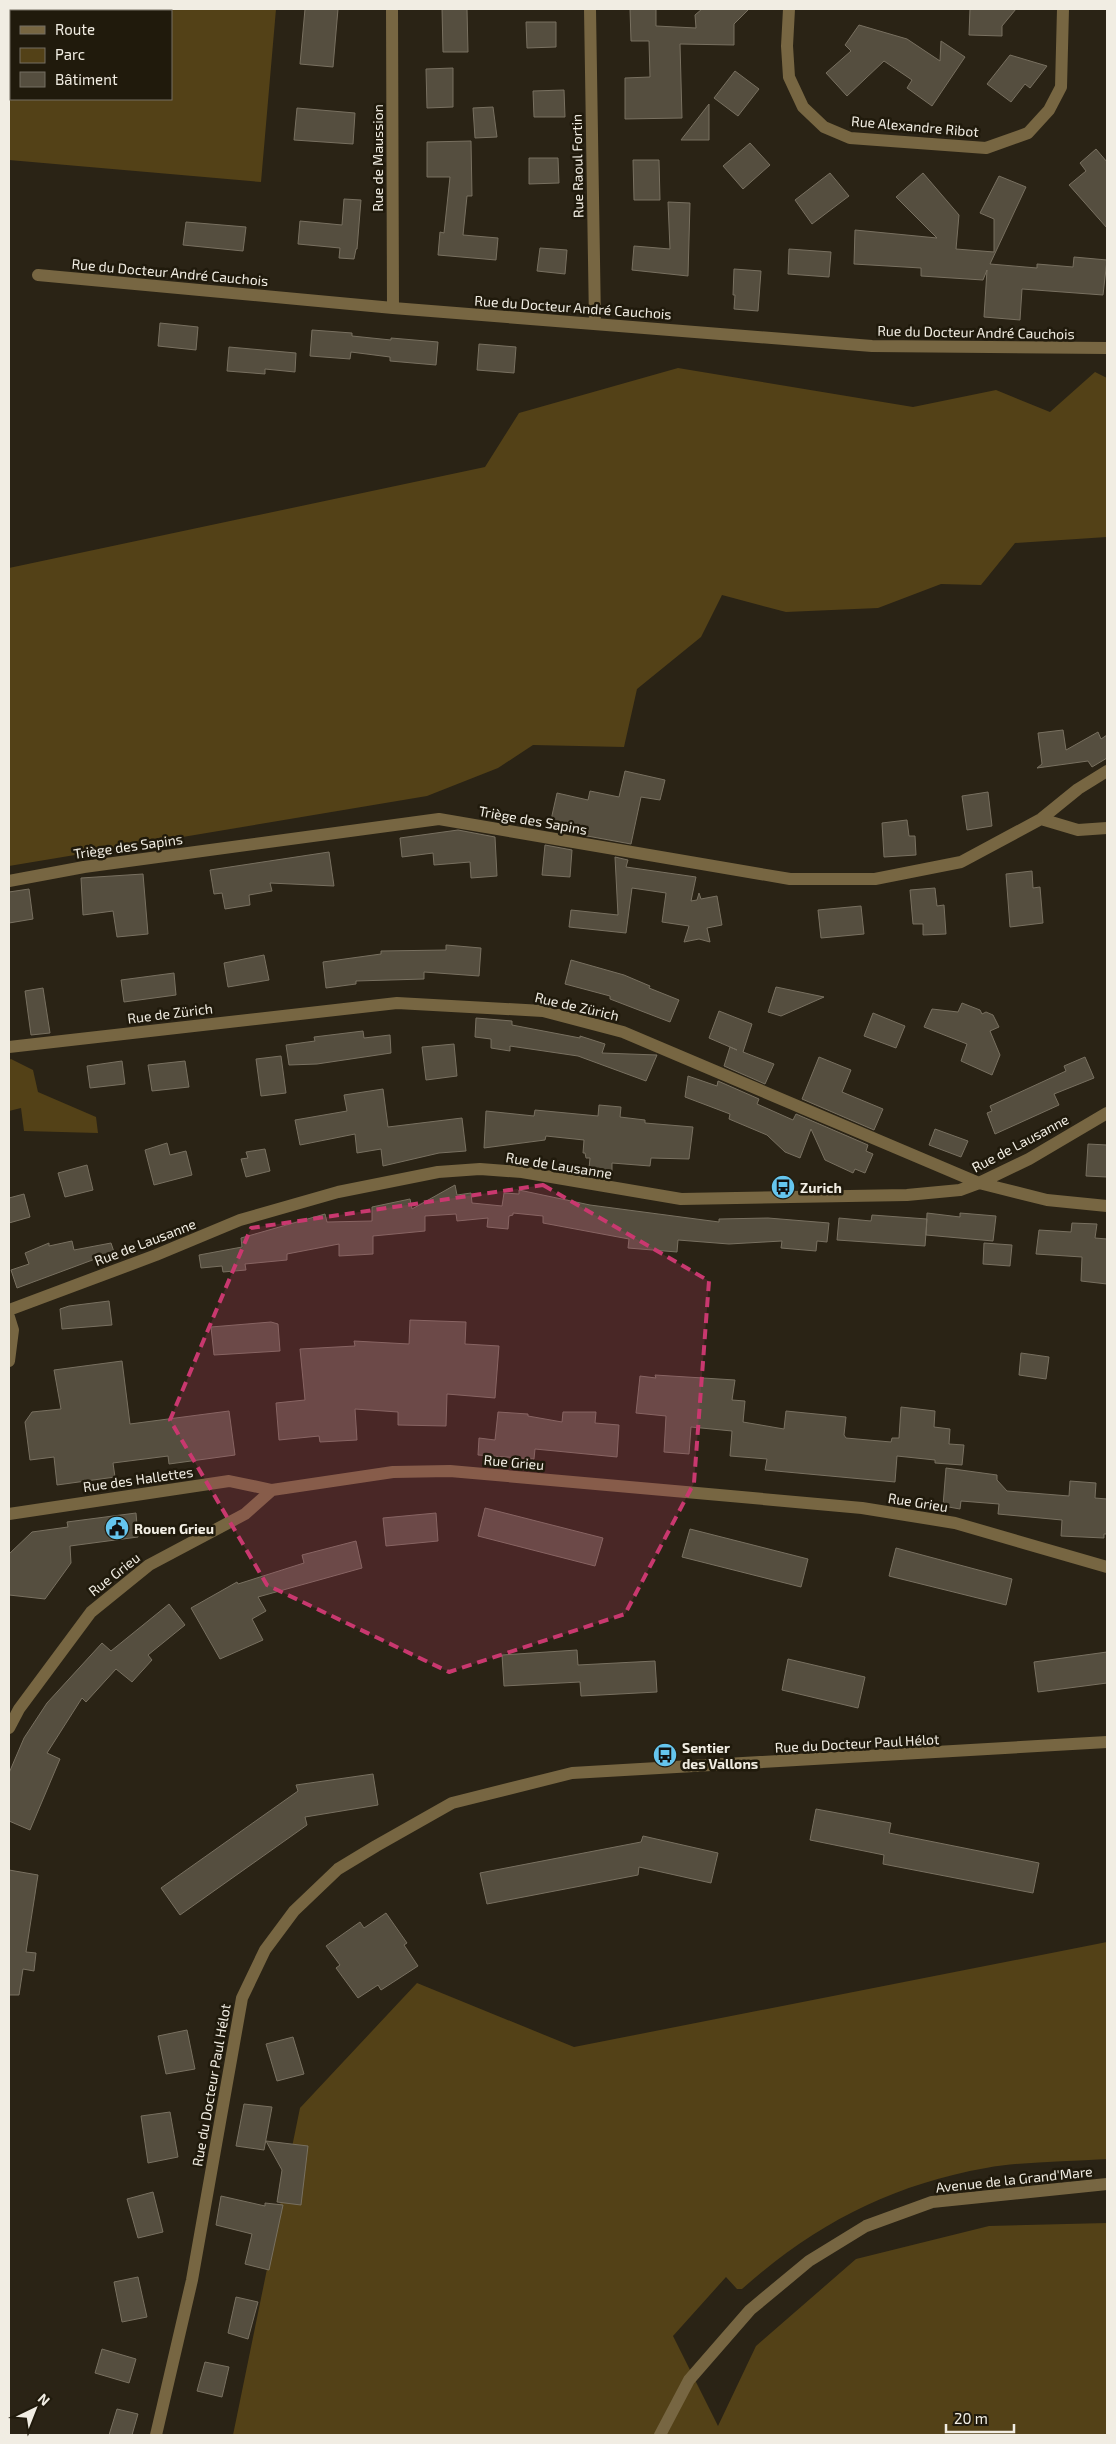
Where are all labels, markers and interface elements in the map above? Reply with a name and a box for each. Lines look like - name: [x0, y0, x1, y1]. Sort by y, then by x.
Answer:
- legend: [10, 10, 172, 100]
- text: Route: [55, 20, 95, 38]
- text: Parc: [55, 45, 85, 63]
- text: Bâtiment: [55, 70, 118, 88]
- street label: Rue de Maussion: [369, 104, 386, 212]
- street label: Rue Alexandre Ribot: [850, 112, 980, 140]
- street label: Rue Raoul Fortin: [568, 114, 586, 218]
- street label: Rue du Docteur André Cauchois: [71, 255, 269, 289]
- street label: Rue du Docteur André Cauchois: [474, 292, 672, 322]
- street label: Rue du Docteur André Cauchois: [877, 322, 1075, 342]
- street label: Triège des Sapins: [477, 802, 589, 838]
- street label: Triège des Sapins: [72, 830, 184, 862]
- street label: Rue de Zürich: [533, 988, 621, 1024]
- street label: Rue de Zürich: [126, 999, 214, 1027]
- street label: Rue de Lausanne: [969, 1110, 1071, 1176]
- street label: Rue de Lausanne: [505, 1148, 613, 1182]
- bus stop icon: Zurich: [770, 1174, 796, 1200]
- place label: Zurich: [800, 1179, 842, 1196]
- street label: Rue de Lausanne: [92, 1215, 198, 1269]
- street label: Rue Grieu: [483, 1451, 545, 1473]
- street label: Rue des Hallettes: [82, 1463, 194, 1495]
- street label: Rue Grieu: [887, 1489, 949, 1515]
- public building icon: Rouen Grieu: [104, 1515, 130, 1541]
- place label: Rouen Grieu: [134, 1520, 214, 1537]
- street label: Rue Grieu: [85, 1549, 143, 1599]
- street label: Rue du Docteur Paul Hélot: [774, 1730, 940, 1756]
- place label: Sentier des Vallons: [682, 1739, 758, 1772]
- bus stop icon: Sentier des Vallons: [652, 1742, 678, 1768]
- street label: Rue du Docteur Paul Hélot: [188, 2002, 234, 2168]
- street label: Avenue de la Grand'Mare: [935, 2162, 1093, 2196]
- north arrow: [10, 2384, 60, 2434]
- text: N: [35, 2389, 54, 2409]
- scale bar: [946, 2402, 1014, 2434]
- text: 20 m: [954, 2409, 988, 2427]

